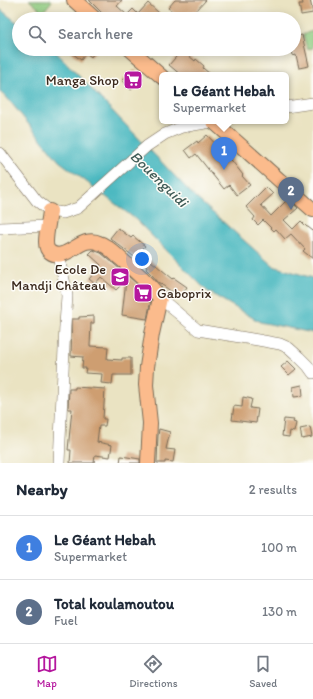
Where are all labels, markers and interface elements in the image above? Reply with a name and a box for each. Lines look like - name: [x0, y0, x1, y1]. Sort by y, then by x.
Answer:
- search box: [12, 12, 301, 56]
- icon: search: [26, 23, 48, 45]
- text: Search here: [58, 25, 133, 43]
- supermarket icon: Manga Shop: [122, 69, 144, 91]
- place label: Manga Shop: [46, 72, 119, 89]
- popup: [159, 72, 289, 124]
- text: Le Géant Hebah: [173, 82, 275, 100]
- text: Supermarket: [173, 100, 246, 115]
- pin: 1: [211, 137, 237, 170]
- water label: Bouenguidi: [126, 147, 193, 212]
- pin: 2: [278, 177, 304, 210]
- your location: [132, 249, 152, 269]
- place label: Ecole De Mandji Château: [11, 261, 106, 294]
- school or university icon: Ecole De Mandji Château: [109, 266, 131, 288]
- supermarket icon: Gaboprix: [132, 282, 154, 304]
- place label: Gaboprix: [157, 285, 211, 302]
- text: Nearby: [16, 479, 68, 499]
- text: 2 results: [249, 482, 297, 497]
- text: Le Géant Hebah: [54, 531, 156, 549]
- text: 1: [26, 540, 32, 555]
- text: 100 m: [261, 540, 297, 555]
- text: Supermarket: [54, 549, 127, 564]
- text: Total koulamoutou: [54, 595, 174, 613]
- text: 2: [26, 604, 32, 619]
- text: 130 m: [262, 604, 297, 619]
- text: Fuel: [54, 613, 78, 628]
- tab: Map: [36, 653, 58, 690]
- tab: Directions: [129, 653, 178, 690]
- tab: Saved: [249, 653, 277, 690]

